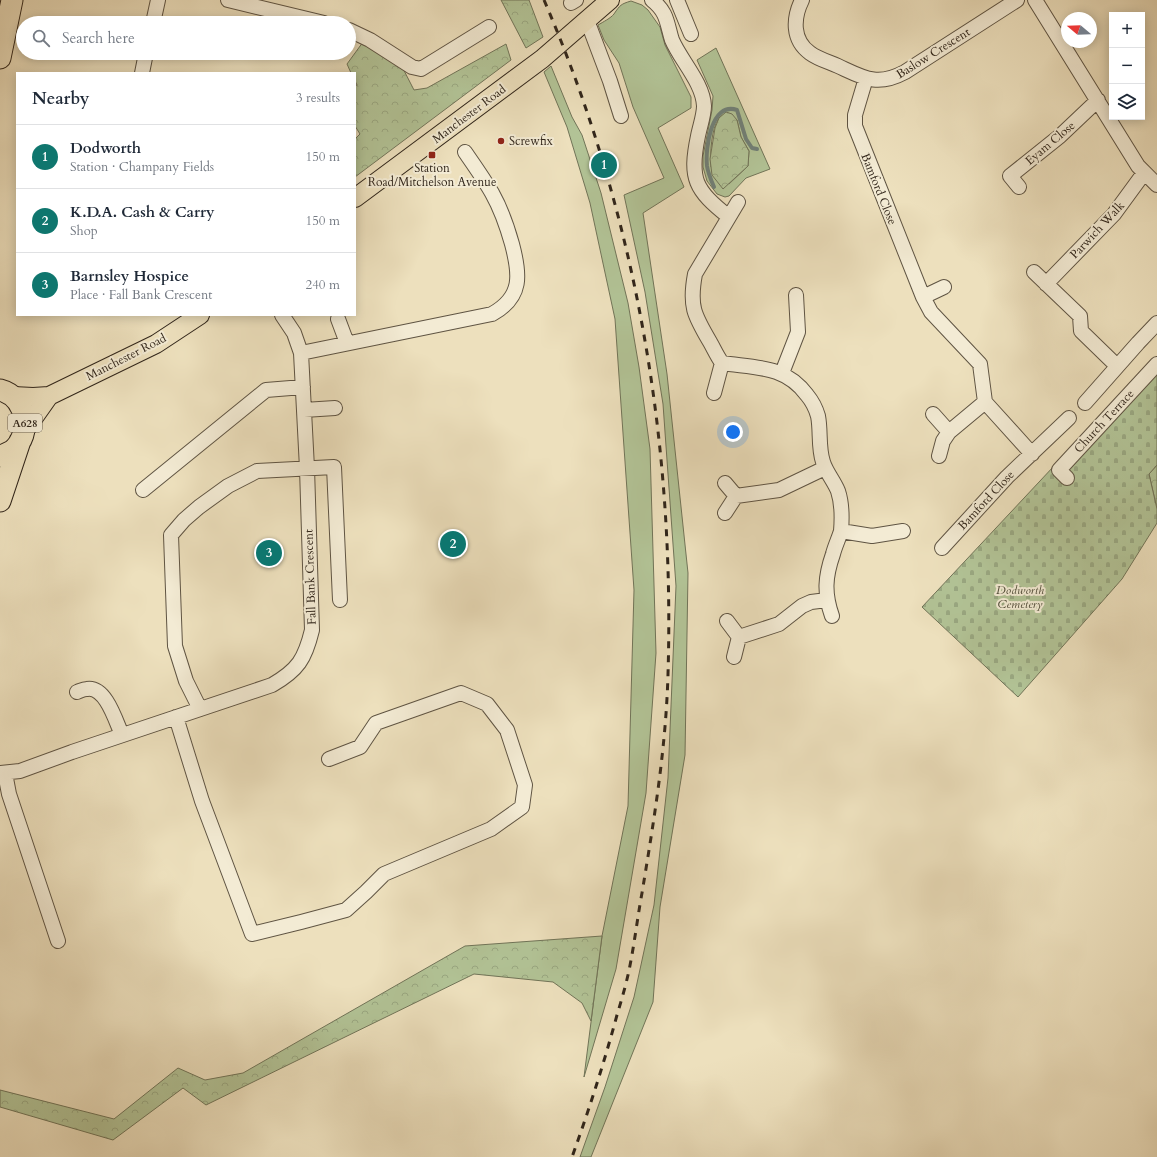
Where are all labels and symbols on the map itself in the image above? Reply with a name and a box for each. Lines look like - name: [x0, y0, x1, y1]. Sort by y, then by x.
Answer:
- north arrow: [1061, 12, 1097, 48]
- street label: Baslow Crescent: [893, 24, 973, 82]
- street label: Manchester Road: [429, 81, 509, 147]
- street label: Eyam Close: [1022, 117, 1078, 169]
- place label: Screwfix: [509, 133, 553, 149]
- marker: Screwfix: [496, 136, 506, 146]
- marker: Station Road/Mitchelson Avenue: [427, 150, 437, 160]
- pin: 1: [591, 150, 617, 180]
- street label: Bamford Close: [857, 151, 901, 227]
- place label: Station Road/Mitchelson Avenue: [368, 160, 496, 190]
- street label: Parwich Walk: [1066, 197, 1128, 262]
- street label: Manchester Road: [83, 330, 169, 384]
- street label: Church Terrace: [1070, 386, 1138, 456]
- road number: A628: [8, 414, 42, 432]
- your location: [723, 422, 743, 442]
- street label: Bamford Close: [954, 467, 1018, 533]
- street label: Fall Bank Crescent: [300, 529, 320, 625]
- pin: 2: [440, 529, 466, 559]
- pin: 3: [256, 538, 282, 568]
- park label: Dodworth Cemetery: [996, 582, 1044, 612]

